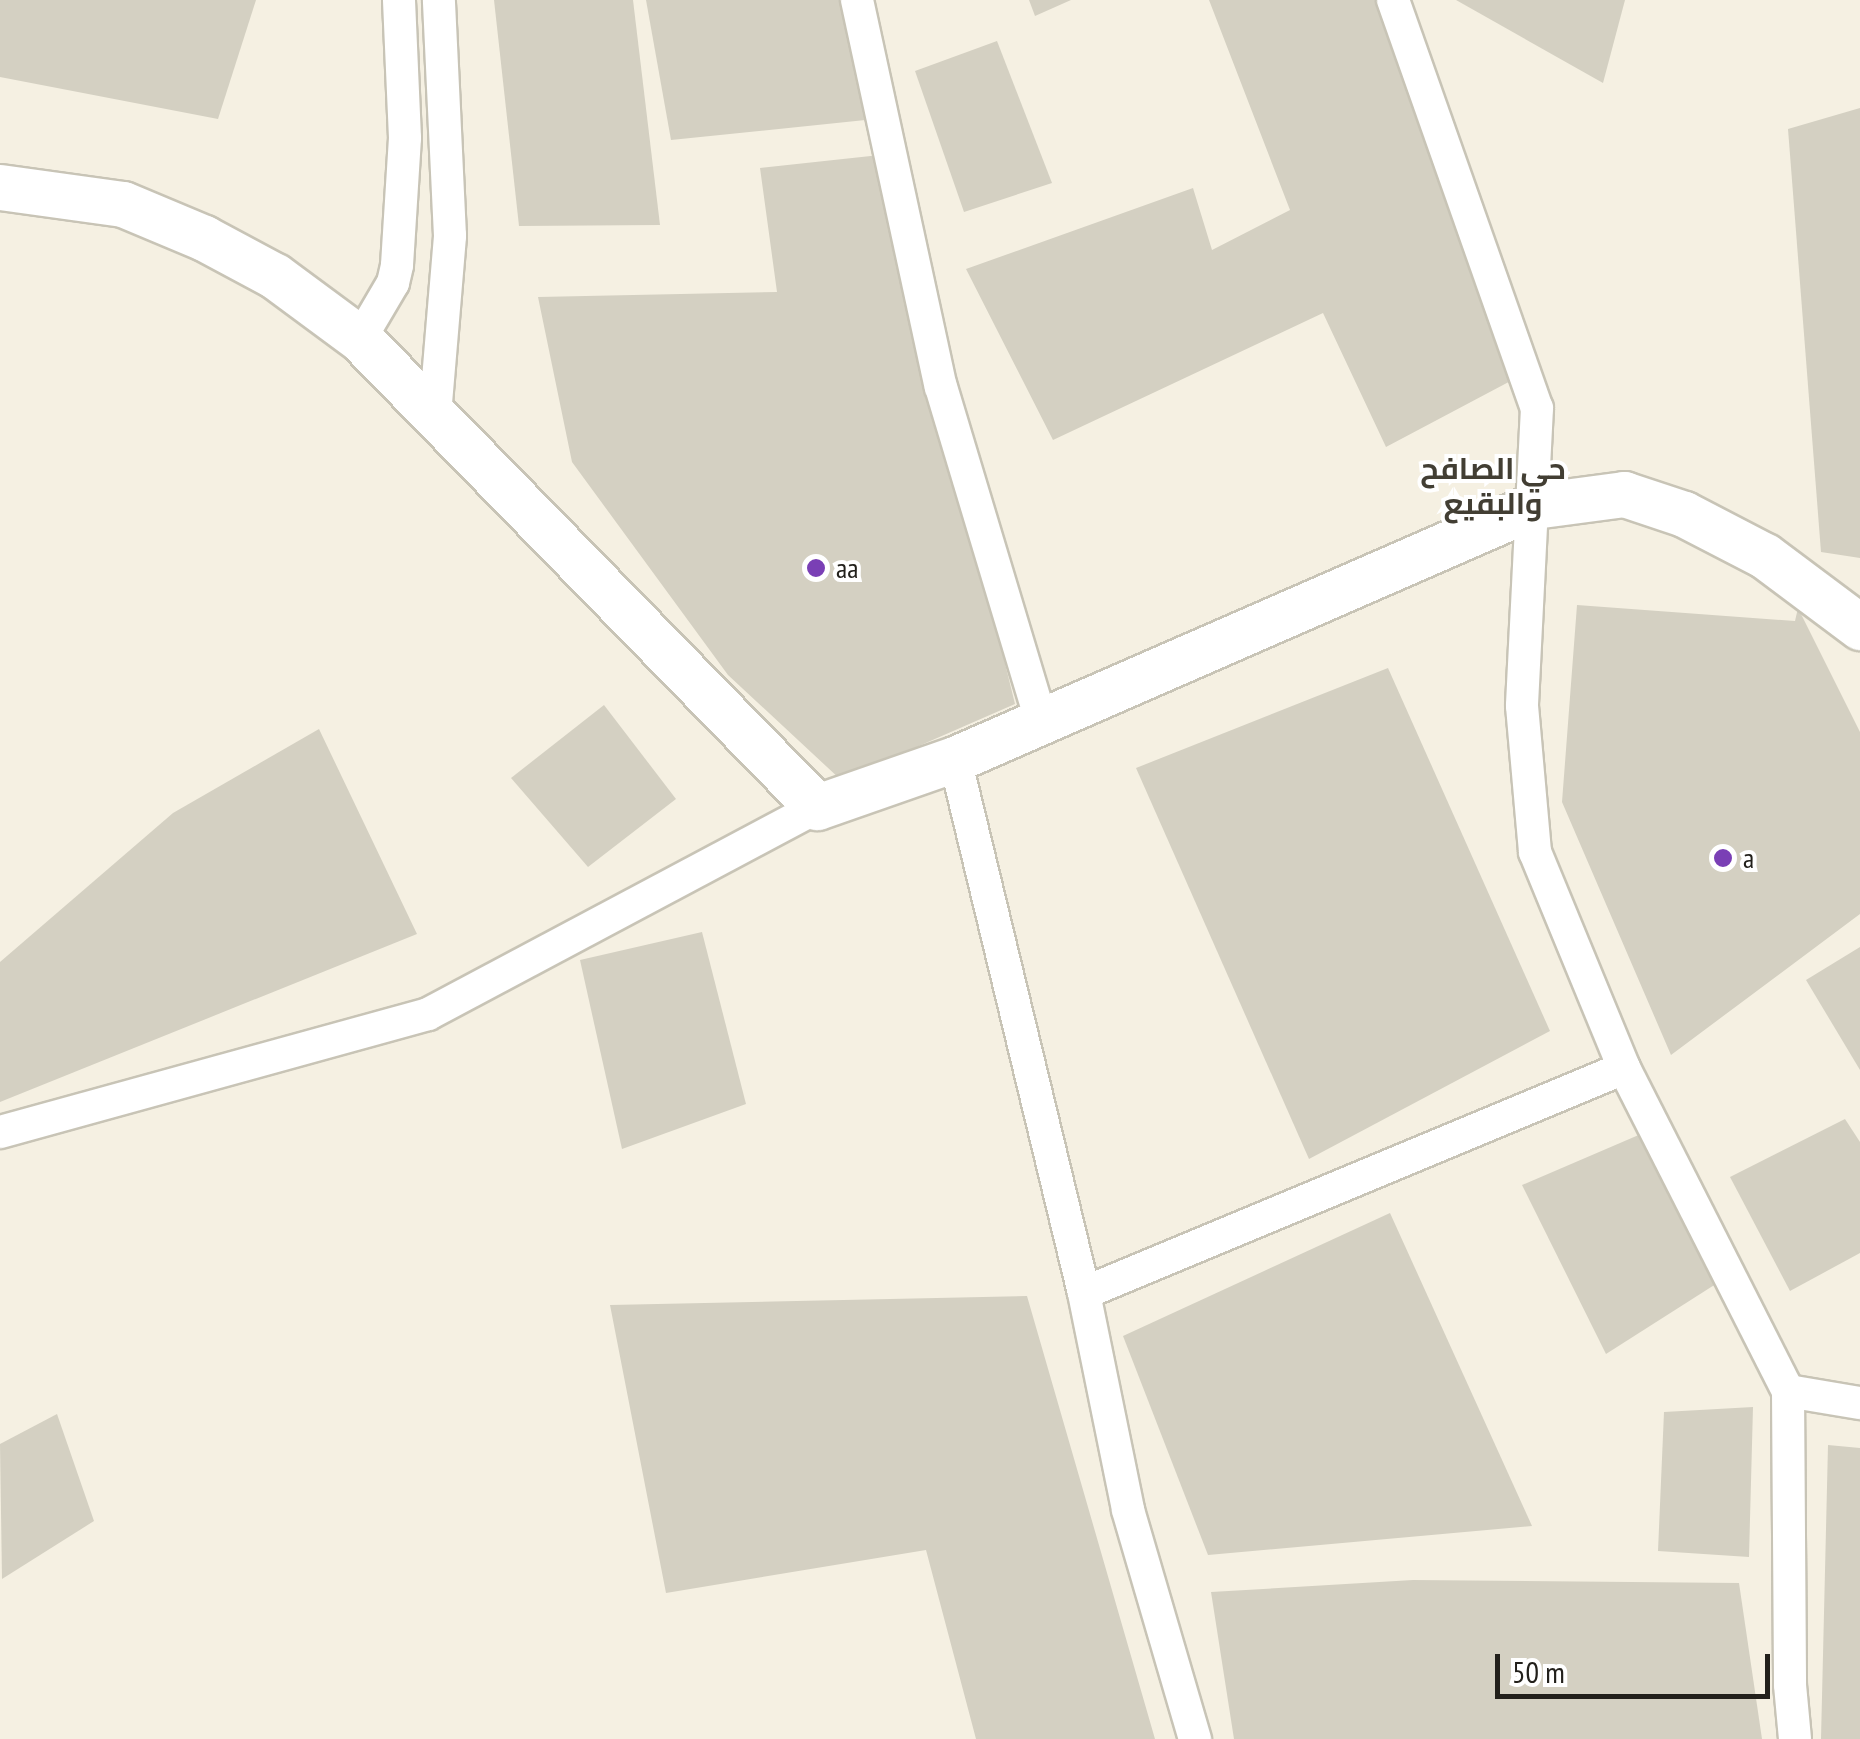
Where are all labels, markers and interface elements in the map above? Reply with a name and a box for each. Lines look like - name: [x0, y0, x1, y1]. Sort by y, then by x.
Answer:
- district label: حي الصافح والبقيع: [1420, 450, 1566, 520]
- place label: aa: [836, 551, 858, 585]
- marker: aa: [805, 557, 827, 579]
- place label: a: [1743, 841, 1754, 875]
- marker: a: [1712, 847, 1734, 869]
- scale bar: [1500, 1634, 1775, 1696]
- text: 50 m: [1512, 1652, 1565, 1691]

